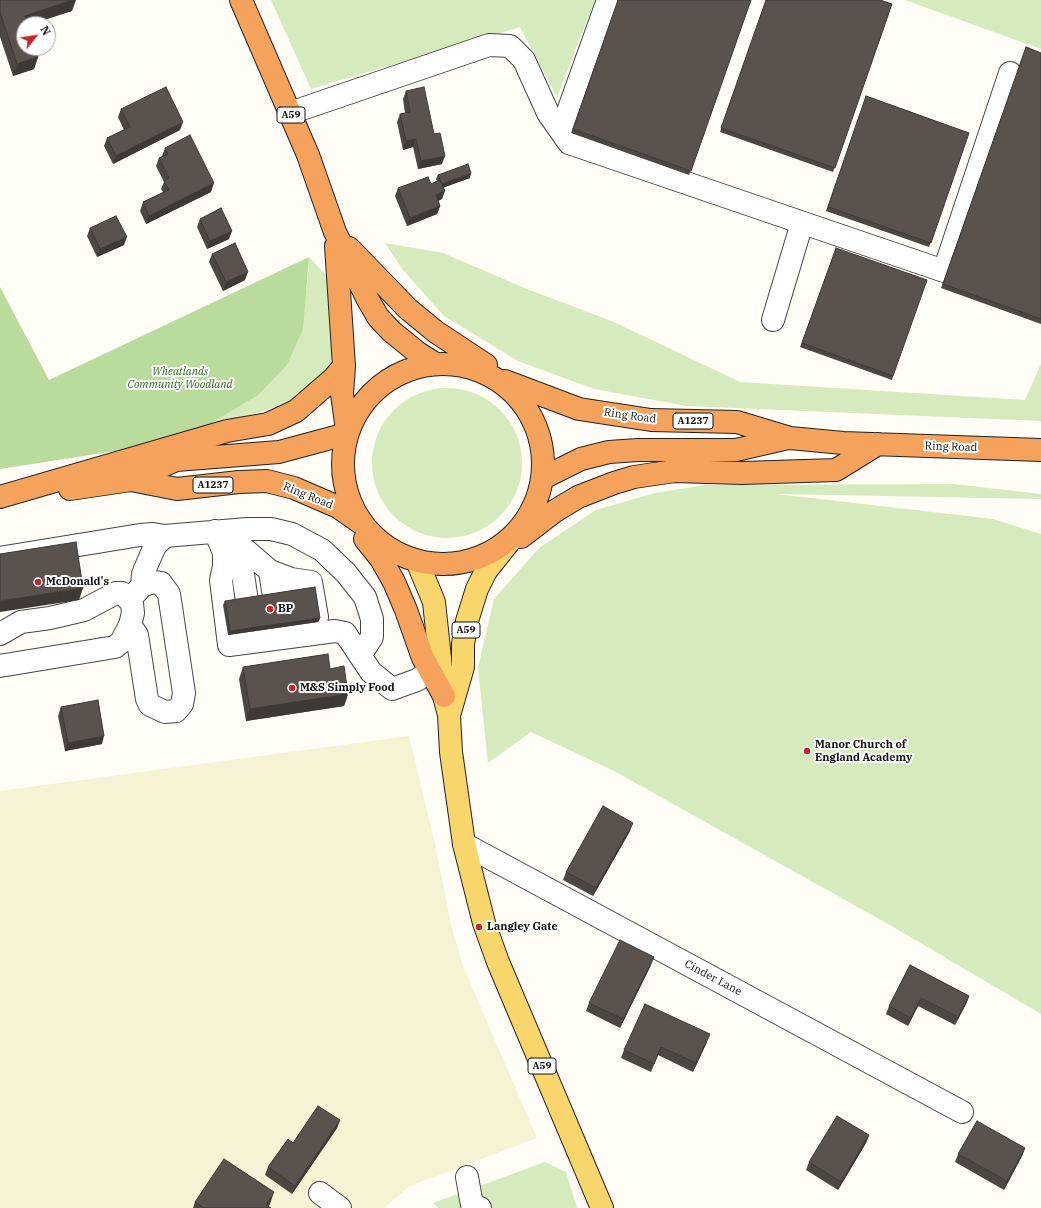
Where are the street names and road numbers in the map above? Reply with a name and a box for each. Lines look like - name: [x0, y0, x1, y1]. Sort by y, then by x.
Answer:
- road number: A59: [277, 107, 305, 123]
- street label: Ring Road: [603, 406, 657, 426]
- road number: A1237: [673, 413, 713, 429]
- street label: Ring Road: [924, 439, 978, 455]
- road number: A1237: [193, 477, 233, 493]
- street label: Ring Road: [281, 480, 335, 512]
- road number: A59: [452, 622, 480, 638]
- street label: Cinder Lane: [682, 957, 744, 999]
- road number: A59: [528, 1058, 556, 1074]

